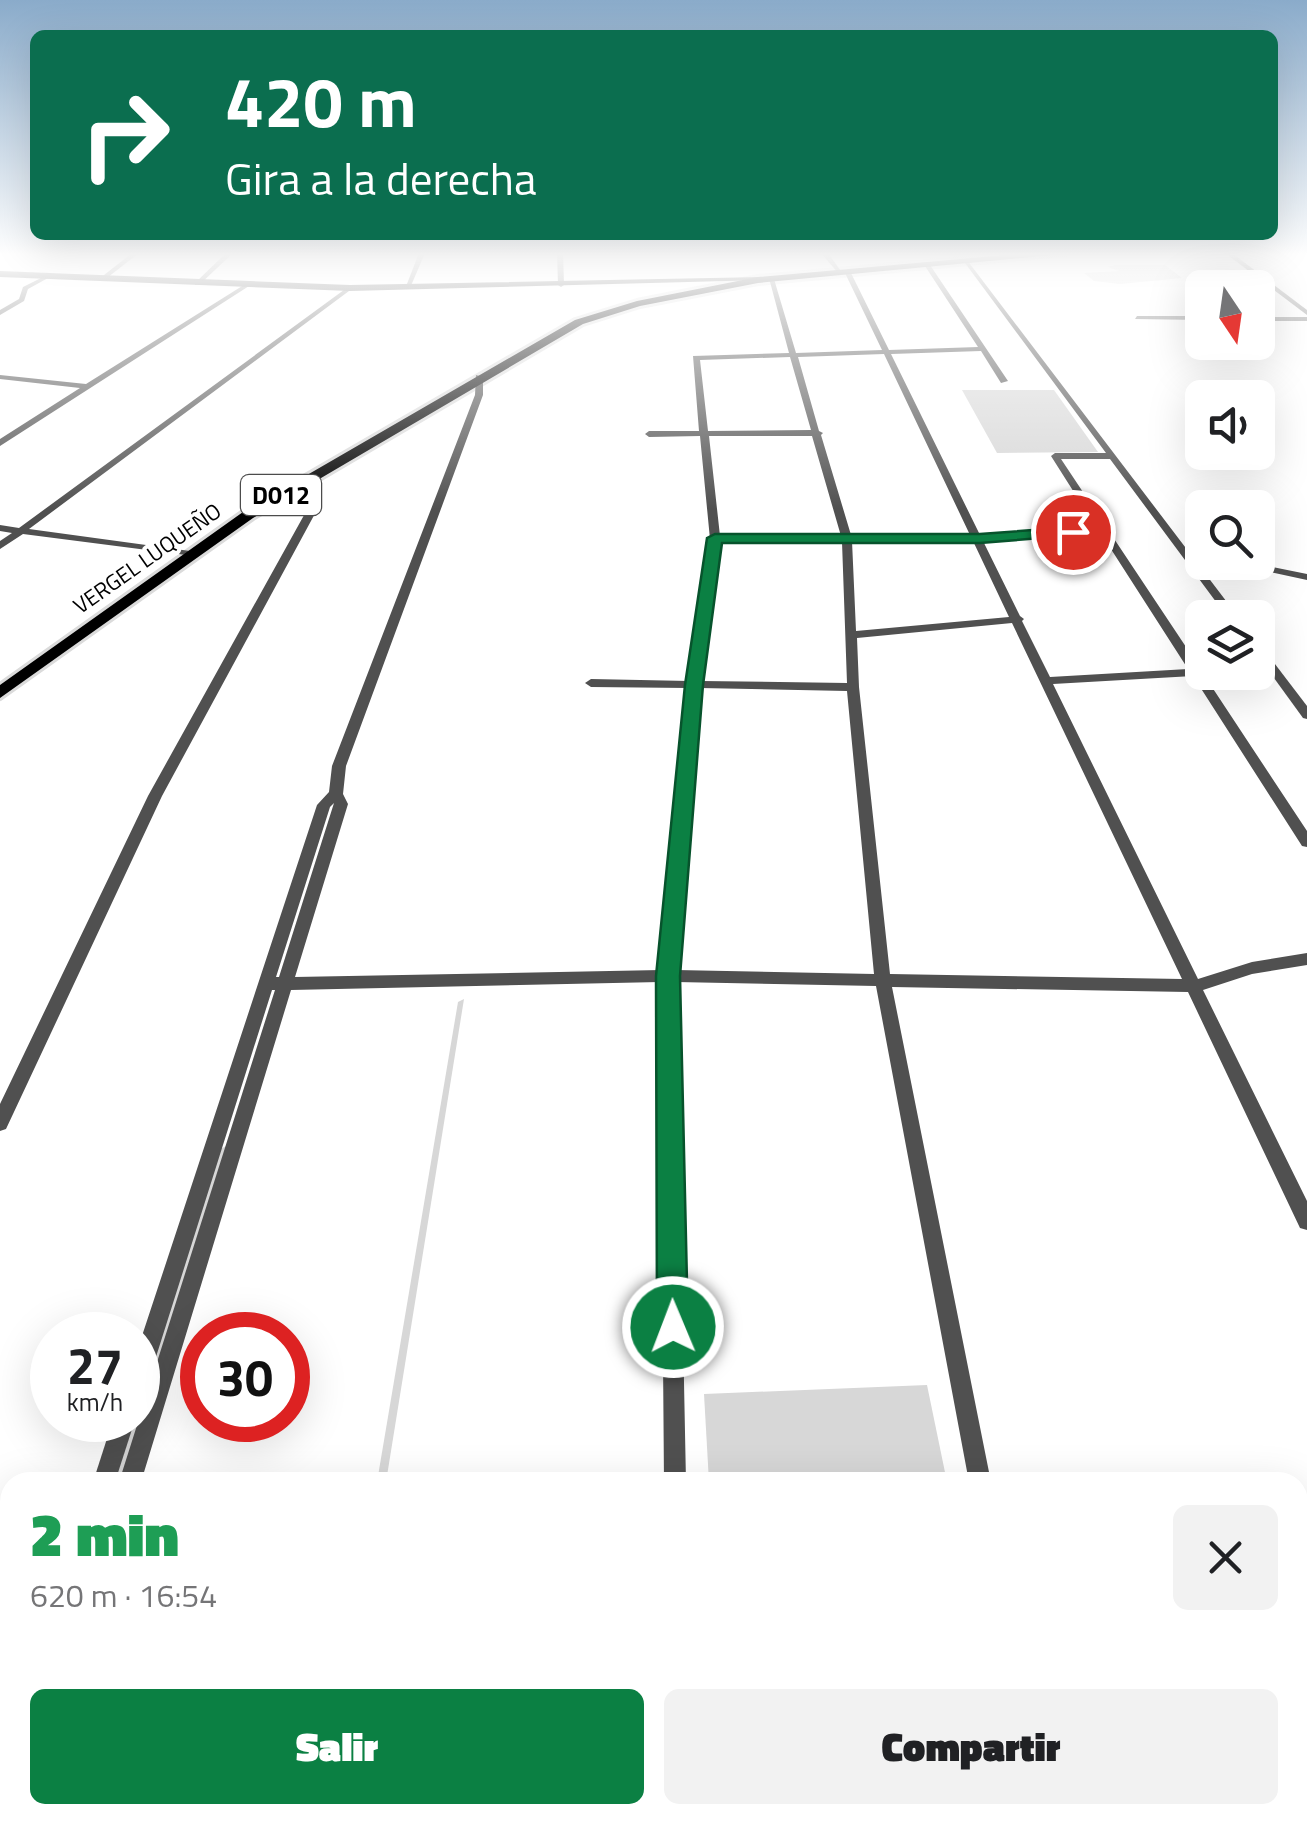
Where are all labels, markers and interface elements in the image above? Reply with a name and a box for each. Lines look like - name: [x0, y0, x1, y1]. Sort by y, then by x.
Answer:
- text: 420 m: [225, 48, 417, 154]
- icon: right: [60, 70, 190, 200]
- text: Gira a la derecha: [225, 144, 537, 212]
- north arrow: [1185, 270, 1275, 360]
- map controls: [1185, 270, 1275, 690]
- button: sound: [1185, 380, 1275, 470]
- road number: D012: [241, 475, 321, 515]
- pin: [1031, 490, 1116, 575]
- button: search: [1185, 490, 1275, 580]
- street label: VERGEL LUQUEÑO: [66, 494, 228, 622]
- icon: arrive: [1046, 505, 1101, 560]
- button: layers: [1185, 600, 1275, 690]
- position arrow: [621, 1275, 725, 1379]
- speed limit sign: 30: [180, 1312, 310, 1442]
- text: 27: [67, 1327, 123, 1403]
- text: km/h: [67, 1383, 123, 1421]
- text: 2 min: [30, 1488, 179, 1579]
- button: close: [1173, 1505, 1278, 1610]
- text: 620 m · 16:54: [30, 1571, 217, 1619]
- button: Salir: [30, 1689, 644, 1804]
- button: Compartir: [664, 1689, 1278, 1804]

